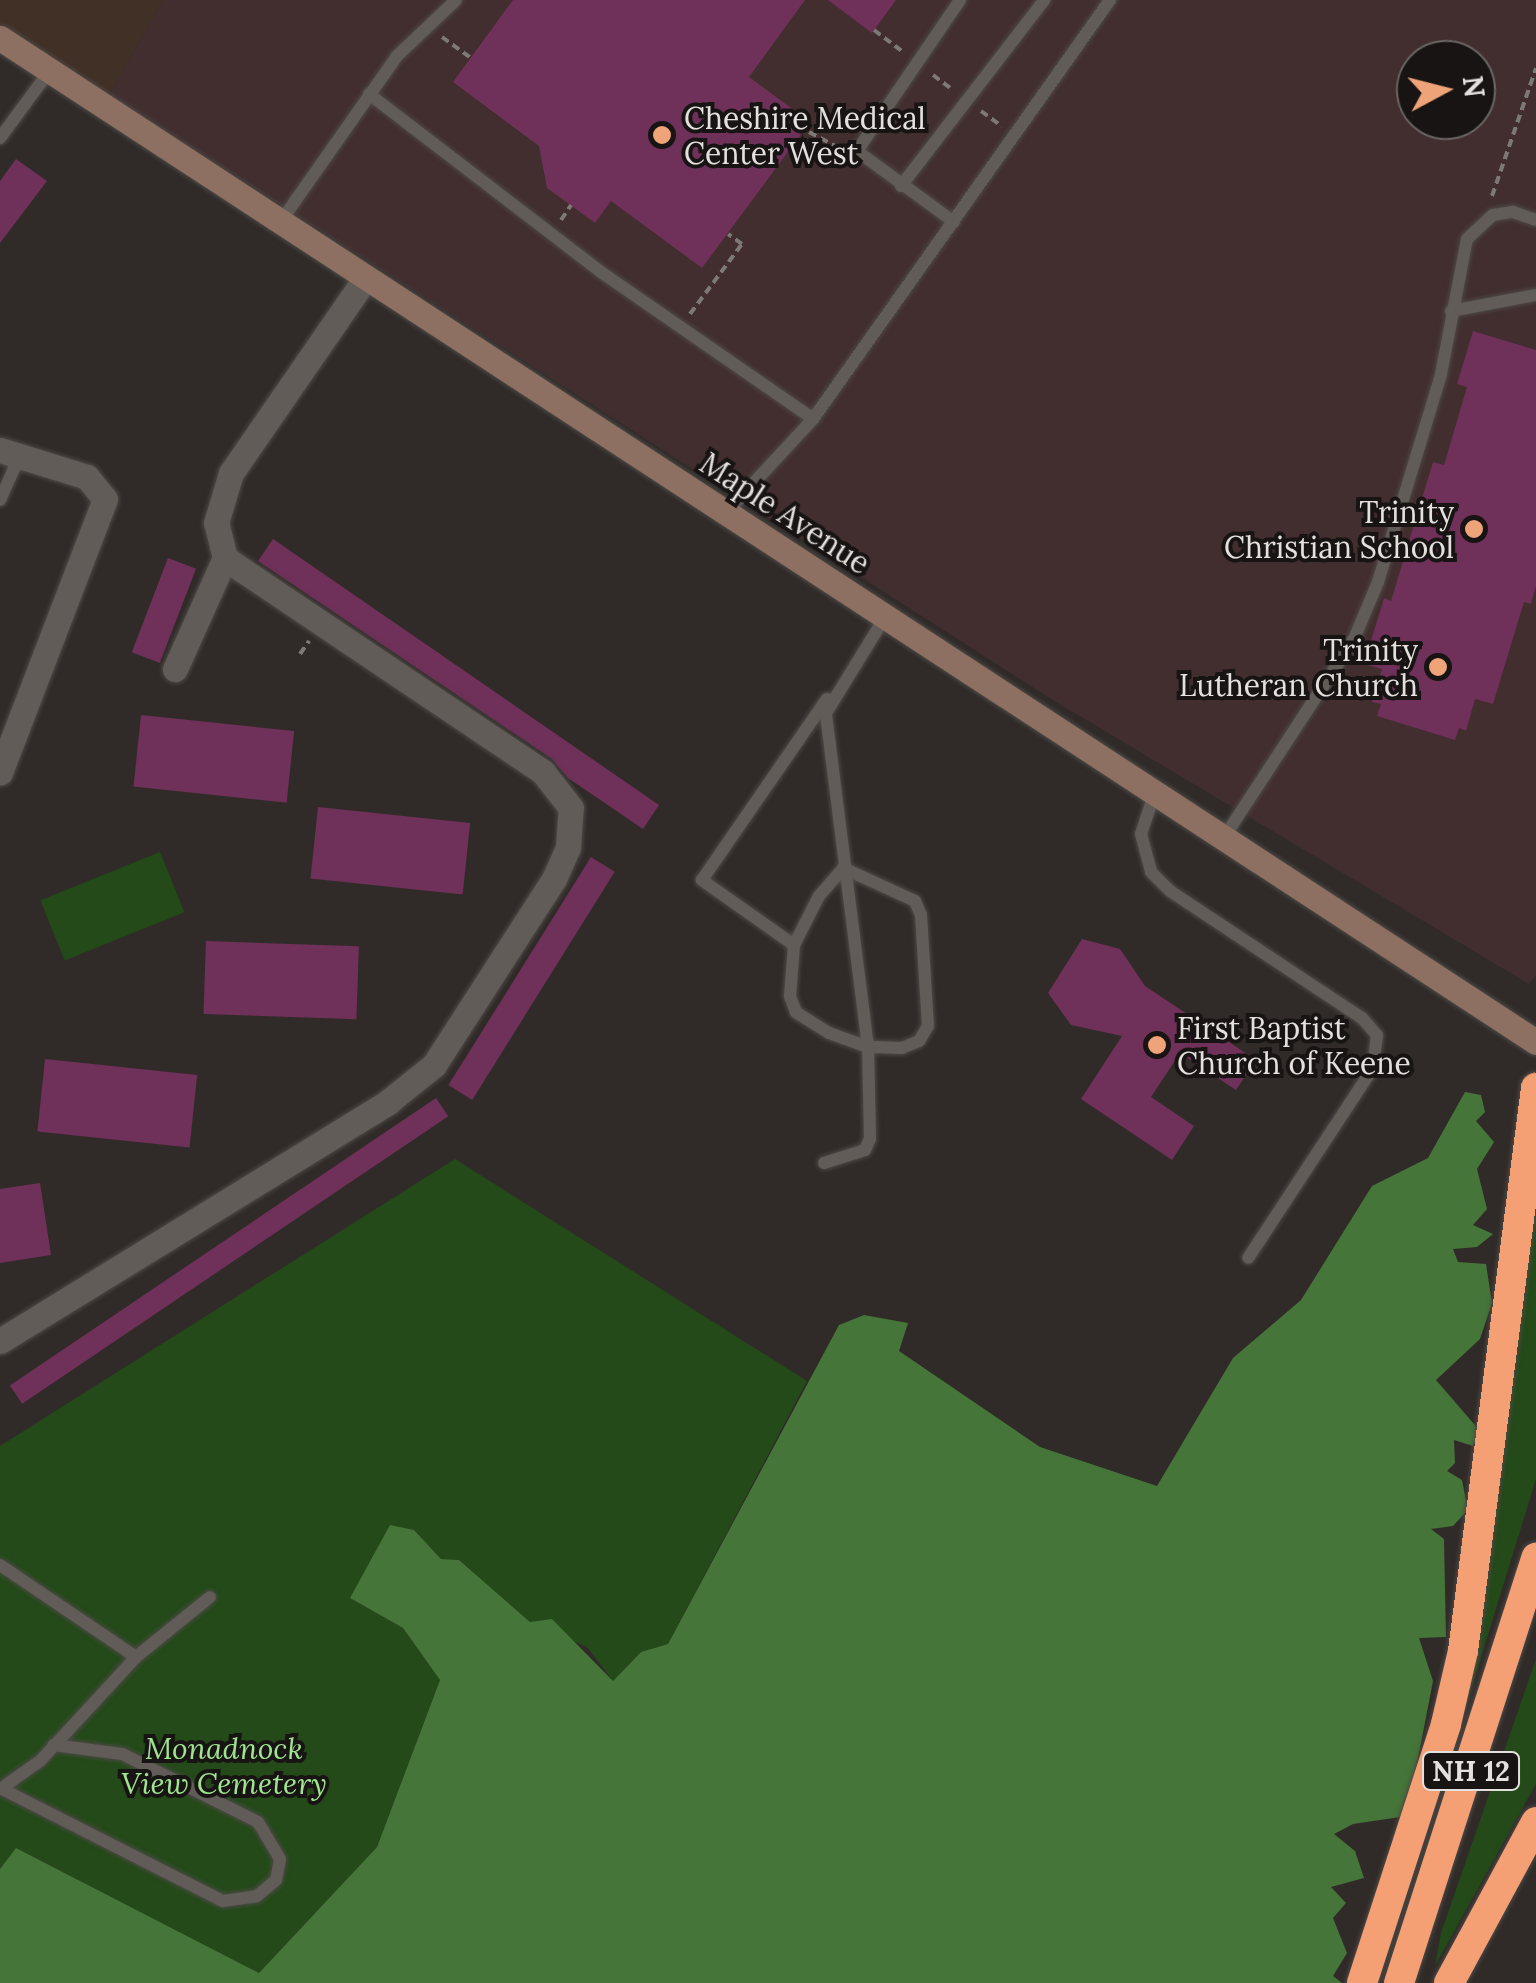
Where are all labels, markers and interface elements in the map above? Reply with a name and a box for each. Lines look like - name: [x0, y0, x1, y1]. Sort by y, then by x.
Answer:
- north arrow: [1396, 40, 1496, 140]
- text: N: [1455, 74, 1493, 100]
- place label: Cheshire Medical Center West: [684, 100, 926, 170]
- marker: Cheshire Medical Center West: [649, 122, 675, 148]
- street label: Maple Avenue: [693, 445, 877, 581]
- place label: Trinity Christian School: [1224, 494, 1454, 564]
- marker: Trinity Christian School: [1463, 518, 1485, 540]
- place label: Trinity Lutheran Church: [1179, 632, 1418, 702]
- marker: Trinity Lutheran Church: [1427, 656, 1449, 678]
- place label: First Baptist Church of Keene: [1177, 1010, 1411, 1080]
- marker: First Baptist Church of Keene: [1146, 1034, 1168, 1056]
- park label: Monadnock View Cemetery: [121, 1730, 327, 1800]
- road number: NH 12: [1421, 1748, 1521, 1794]

